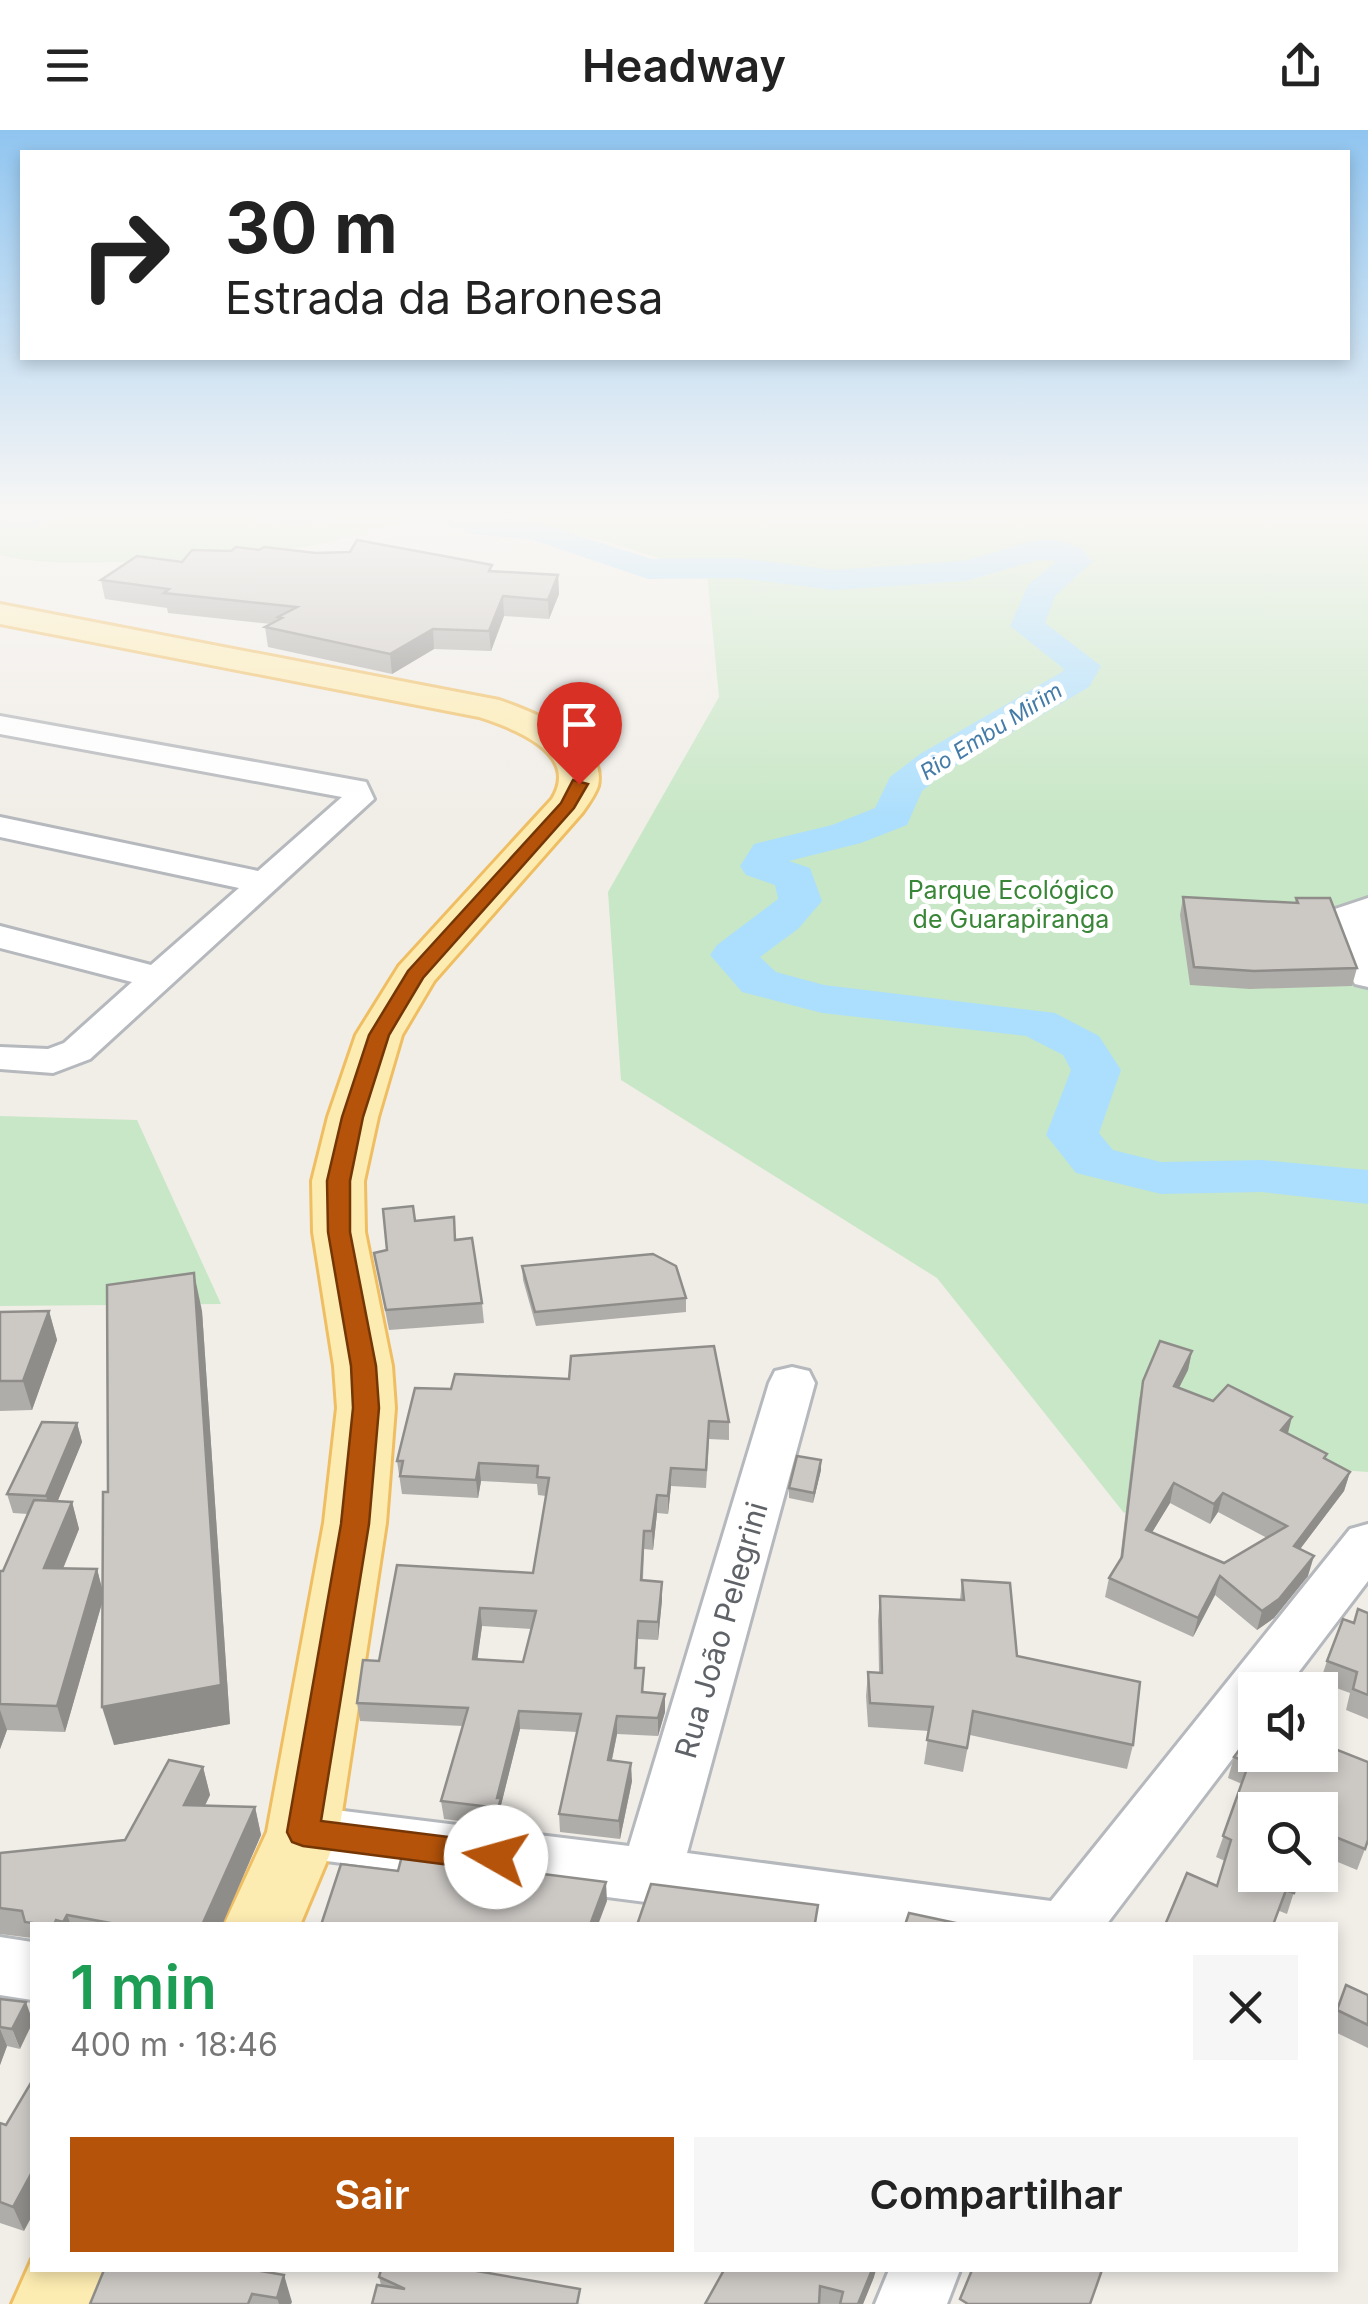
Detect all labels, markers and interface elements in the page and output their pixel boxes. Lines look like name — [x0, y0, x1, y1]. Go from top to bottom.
icon: menu — [40, 38, 95, 93]
text: Headway — [582, 38, 786, 93]
icon: share — [1273, 38, 1328, 93]
text: 30 m — [225, 185, 398, 270]
icon: right — [60, 190, 190, 320]
text: Estrada da Baronesa — [225, 270, 663, 325]
water label: Rio Embu Mirim — [915, 677, 1067, 785]
pin — [537, 682, 622, 785]
icon: arrive — [552, 697, 607, 752]
park label: Parque Ecológico de Guarapiranga — [908, 875, 1114, 934]
street label: Rua João Pelegrini — [667, 1498, 775, 1762]
map controls — [1238, 1672, 1338, 1892]
button: sound — [1238, 1672, 1338, 1772]
button: search — [1238, 1792, 1338, 1892]
position arrow — [444, 1805, 548, 1909]
text: 1 min — [70, 1951, 217, 2023]
button: close — [1193, 1955, 1298, 2060]
text: 400 m · 18:46 — [70, 2025, 278, 2064]
button: Sair — [70, 2137, 674, 2252]
button: Compartilhar — [694, 2137, 1298, 2252]

